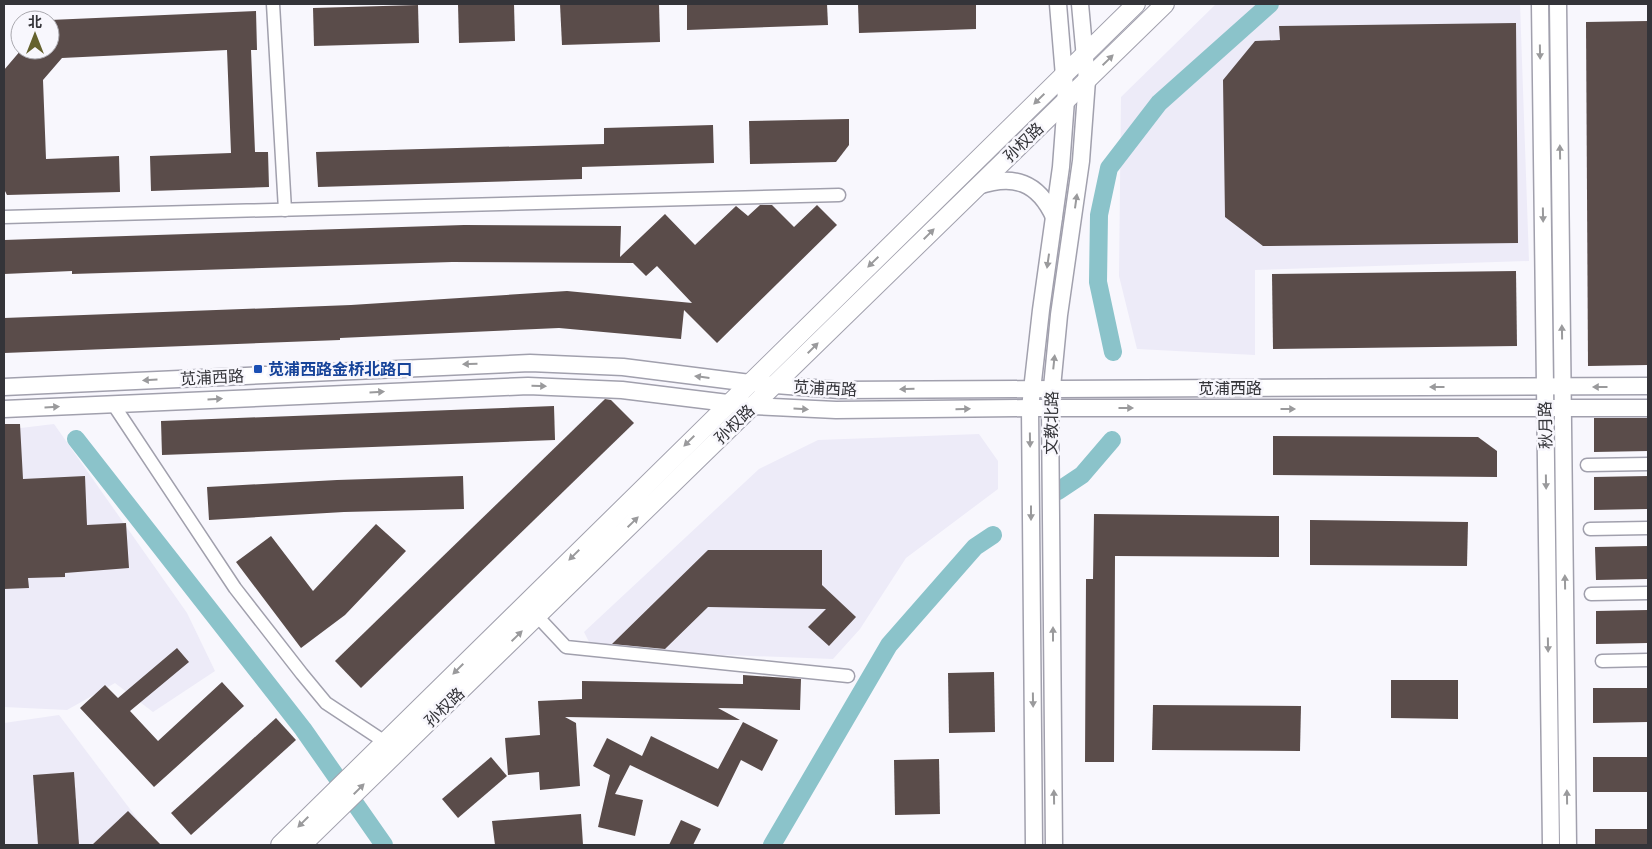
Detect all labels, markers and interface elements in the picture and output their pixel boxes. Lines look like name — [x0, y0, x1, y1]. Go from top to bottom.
north arrow — [10, 10, 60, 60]
text: 北 — [28, 14, 42, 31]
one-way arrow — [1536, 45, 1544, 61]
one-way arrow — [1101, 54, 1113, 66]
one-way arrow — [1033, 93, 1045, 105]
street label: 孙权路 — [999, 119, 1047, 166]
one-way arrow — [1556, 143, 1564, 159]
one-way arrow — [1072, 192, 1080, 208]
one-way arrow — [1539, 207, 1547, 223]
one-way arrow — [923, 229, 935, 241]
one-way arrow — [1044, 253, 1052, 269]
one-way arrow — [867, 256, 879, 268]
one-way arrow — [1558, 323, 1566, 339]
one-way arrow — [807, 343, 819, 355]
one-way arrow — [1050, 354, 1058, 370]
place label: 苋浦西路金桥北路口 — [268, 360, 412, 379]
one-way arrow — [462, 361, 478, 369]
marker: 苋浦西路金桥北路口 — [252, 363, 264, 375]
street label: 苋浦西路 — [180, 366, 244, 389]
one-way arrow — [693, 373, 709, 381]
one-way arrow — [142, 376, 158, 384]
street label: 苋浦西路 — [793, 377, 857, 400]
street label: 苋浦西路 — [1198, 379, 1262, 398]
one-way arrow — [532, 382, 548, 390]
one-way arrow — [1429, 383, 1445, 391]
one-way arrow — [1591, 383, 1607, 391]
one-way arrow — [899, 385, 915, 393]
one-way arrow — [369, 387, 385, 395]
street label: 文教北路 — [1041, 391, 1062, 455]
one-way arrow — [207, 395, 223, 403]
street label: 孙权路 — [710, 401, 758, 448]
street label: 秋月路 — [1536, 401, 1555, 449]
one-way arrow — [45, 403, 61, 411]
one-way arrow — [1118, 404, 1134, 412]
one-way arrow — [793, 405, 809, 413]
one-way arrow — [956, 405, 972, 413]
one-way arrow — [1281, 405, 1297, 413]
one-way arrow — [1026, 432, 1034, 448]
one-way arrow — [684, 435, 696, 447]
one-way arrow — [1542, 475, 1550, 491]
one-way arrow — [1027, 505, 1035, 521]
one-way arrow — [627, 516, 639, 528]
one-way arrow — [568, 549, 580, 561]
one-way arrow — [1561, 573, 1569, 589]
one-way arrow — [1049, 626, 1057, 642]
one-way arrow — [510, 630, 522, 642]
one-way arrow — [1544, 637, 1552, 653]
one-way arrow — [452, 663, 464, 675]
street label: 孙权路 — [420, 684, 468, 731]
one-way arrow — [1029, 692, 1037, 708]
one-way arrow — [353, 783, 365, 795]
one-way arrow — [1050, 788, 1058, 804]
one-way arrow — [1563, 788, 1571, 804]
one-way arrow — [297, 816, 309, 828]

